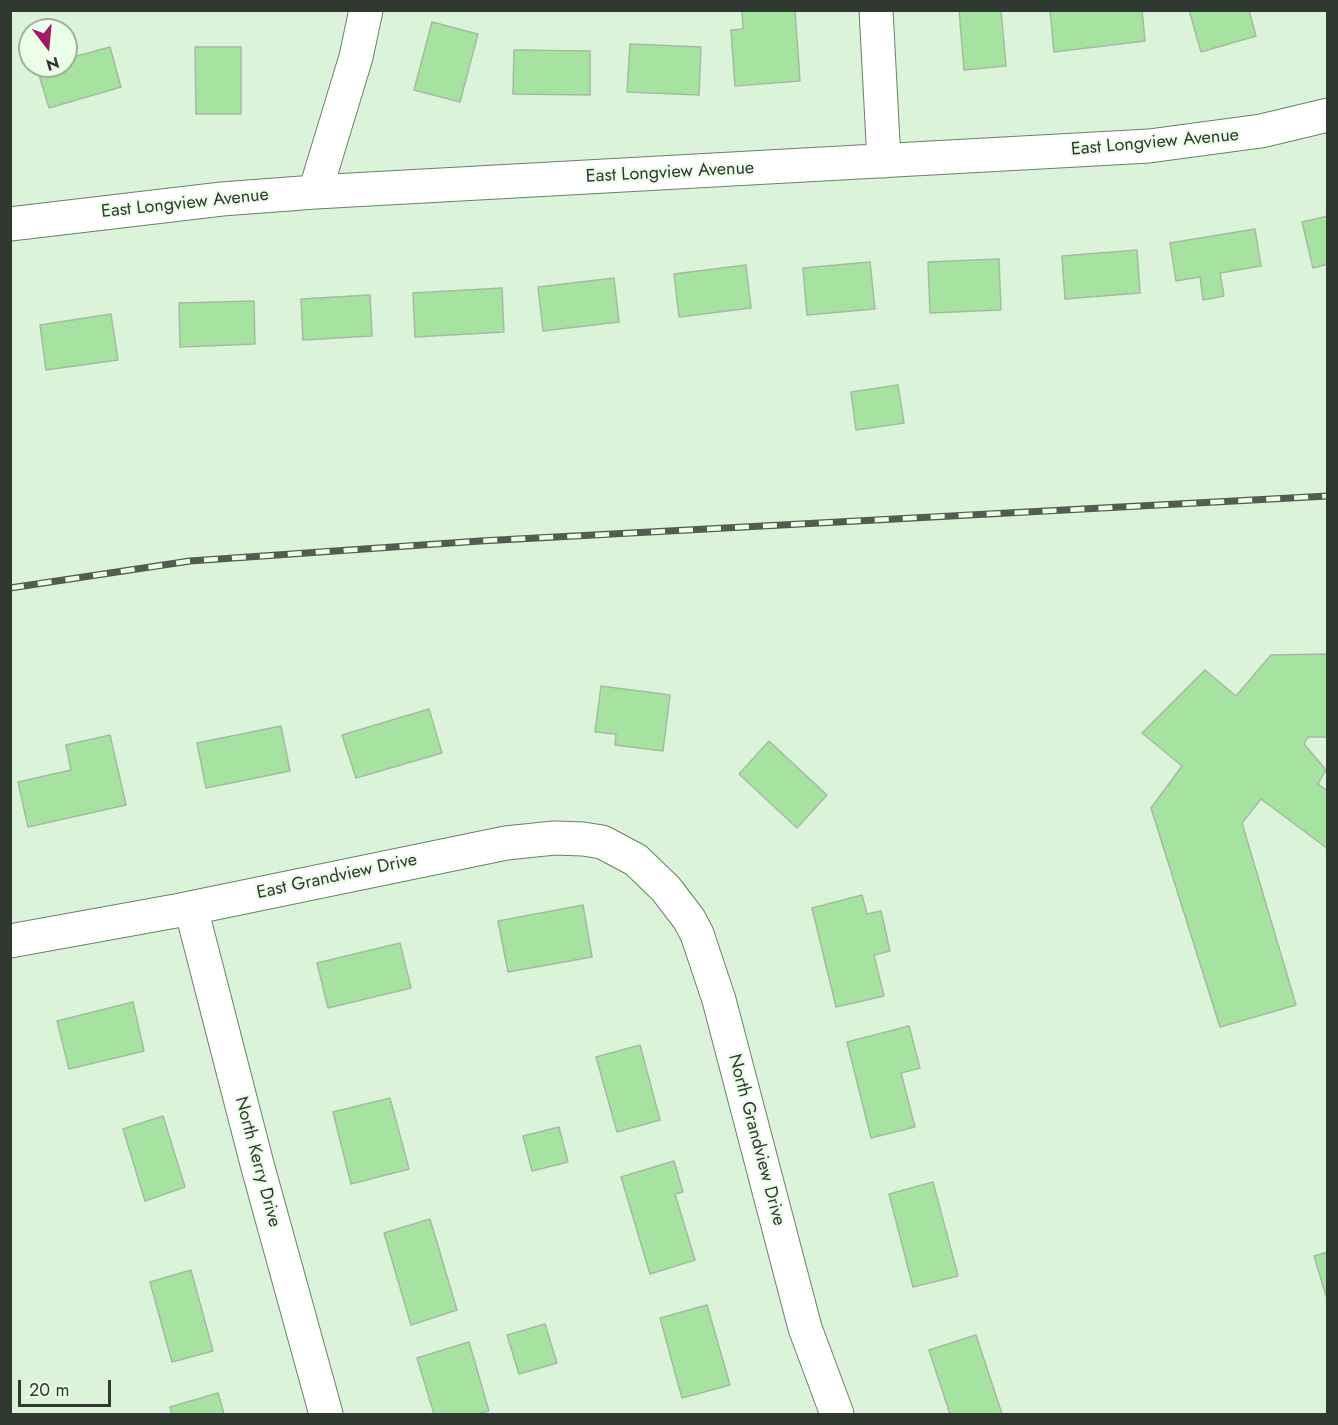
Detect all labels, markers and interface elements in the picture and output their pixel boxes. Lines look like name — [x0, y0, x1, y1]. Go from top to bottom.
north arrow — [18, 18, 78, 78]
text: N — [43, 51, 62, 77]
street label: East Longview Avenue — [1070, 125, 1240, 161]
street label: East Longview Avenue — [585, 158, 755, 188]
street label: East Longview Avenue — [100, 184, 270, 224]
street label: East Grandview Drive — [255, 849, 419, 905]
street label: North Grandview Drive — [723, 1052, 789, 1228]
street label: North Kerry Drive — [229, 1094, 285, 1230]
scale bar — [21, 1368, 114, 1406]
text: 20 m — [29, 1377, 69, 1403]

